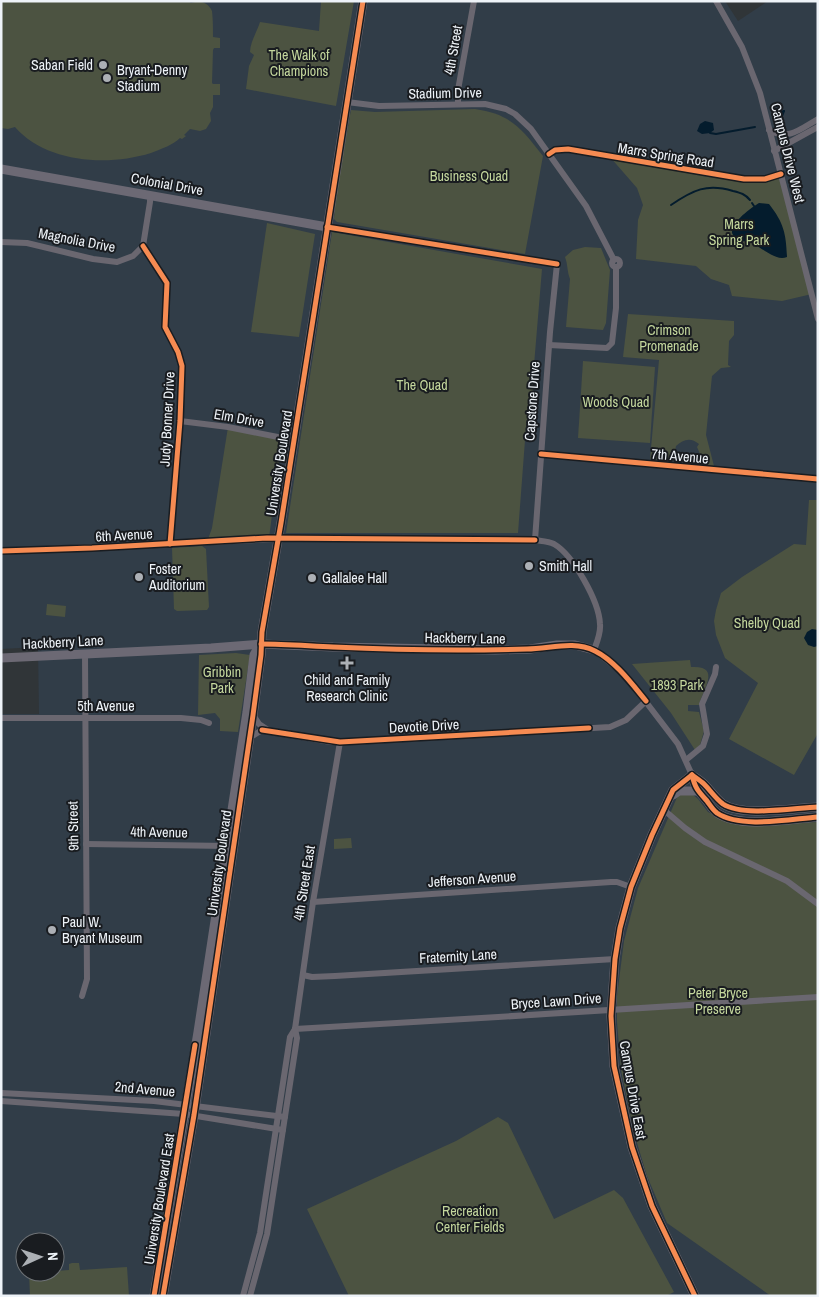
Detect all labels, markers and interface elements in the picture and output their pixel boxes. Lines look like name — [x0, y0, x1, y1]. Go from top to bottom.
street label: 4th Street — [440, 24, 466, 76]
park label: The Walk of Champions — [269, 46, 330, 80]
place label: Saban Field — [31, 56, 93, 74]
marker: Saban Field — [97, 59, 109, 71]
place label: Bryant-Denny Stadium — [117, 61, 187, 95]
marker: Bryant-Denny Stadium — [101, 72, 113, 84]
street label: Stadium Drive — [408, 83, 482, 103]
street label: Campus Drive West — [767, 101, 809, 205]
street label: Marrs Spring Road — [617, 139, 715, 171]
park label: Business Quad — [430, 167, 508, 185]
street label: Colonial Drive — [130, 169, 204, 199]
park label: Marrs Spring Park — [709, 215, 770, 249]
street label: Magnolia Drive — [37, 224, 117, 256]
park label: Crimson Promenade — [639, 321, 699, 355]
street label: Capstone Drive — [520, 361, 544, 441]
street label: Judy Bonner Drive — [156, 371, 178, 467]
park label: The Quad — [396, 376, 448, 394]
park label: Woods Quad — [583, 393, 649, 411]
street label: Elm Drive — [213, 405, 265, 431]
street label: University Boulevard — [262, 409, 296, 517]
street label: 7th Avenue — [651, 445, 709, 467]
street label: 6th Avenue — [95, 525, 153, 545]
place label: Smith Hall — [539, 557, 592, 575]
place label: Foster Auditorium — [148, 560, 205, 594]
marker: Smith Hall — [523, 560, 535, 572]
place label: Gallalee Hall — [322, 569, 387, 587]
marker: Foster Auditorium — [133, 571, 145, 583]
marker: Gallalee Hall — [306, 572, 318, 584]
park label: Shelby Quad — [734, 614, 800, 632]
street label: Hackberry Lane — [424, 628, 506, 648]
street label: Hackberry Lane — [22, 631, 104, 653]
marker: Child and Family Research Clinic — [340, 656, 354, 670]
park label: Gribbin Park — [203, 663, 241, 697]
place label: Child and Family Research Clinic — [304, 671, 390, 705]
park label: 1893 Park — [651, 676, 703, 694]
street label: 5th Avenue — [77, 697, 135, 715]
street label: Devotie Drive — [388, 715, 460, 737]
street label: 9th Street — [64, 801, 82, 851]
street label: University Boulevard — [203, 809, 235, 917]
street label: 4th Avenue — [130, 823, 188, 841]
street label: 4th Street East — [289, 844, 319, 922]
street label: Jefferson Avenue — [427, 867, 517, 891]
place label: Paul W. Bryant Museum — [62, 913, 142, 947]
marker: Paul W. Bryant Museum — [46, 924, 58, 936]
street label: Fraternity Lane — [419, 945, 497, 967]
park label: Peter Bryce Preserve — [688, 984, 748, 1018]
street label: Bryce Lawn Drive — [510, 989, 602, 1013]
street label: Campus Drive East — [615, 1039, 651, 1141]
street label: 2nd Avenue — [114, 1077, 176, 1101]
street label: University Boulevard East — [140, 1132, 178, 1266]
park label: Recreation Center Fields — [436, 1202, 505, 1236]
north arrow — [15, 1232, 65, 1282]
text: N — [44, 1252, 62, 1261]

